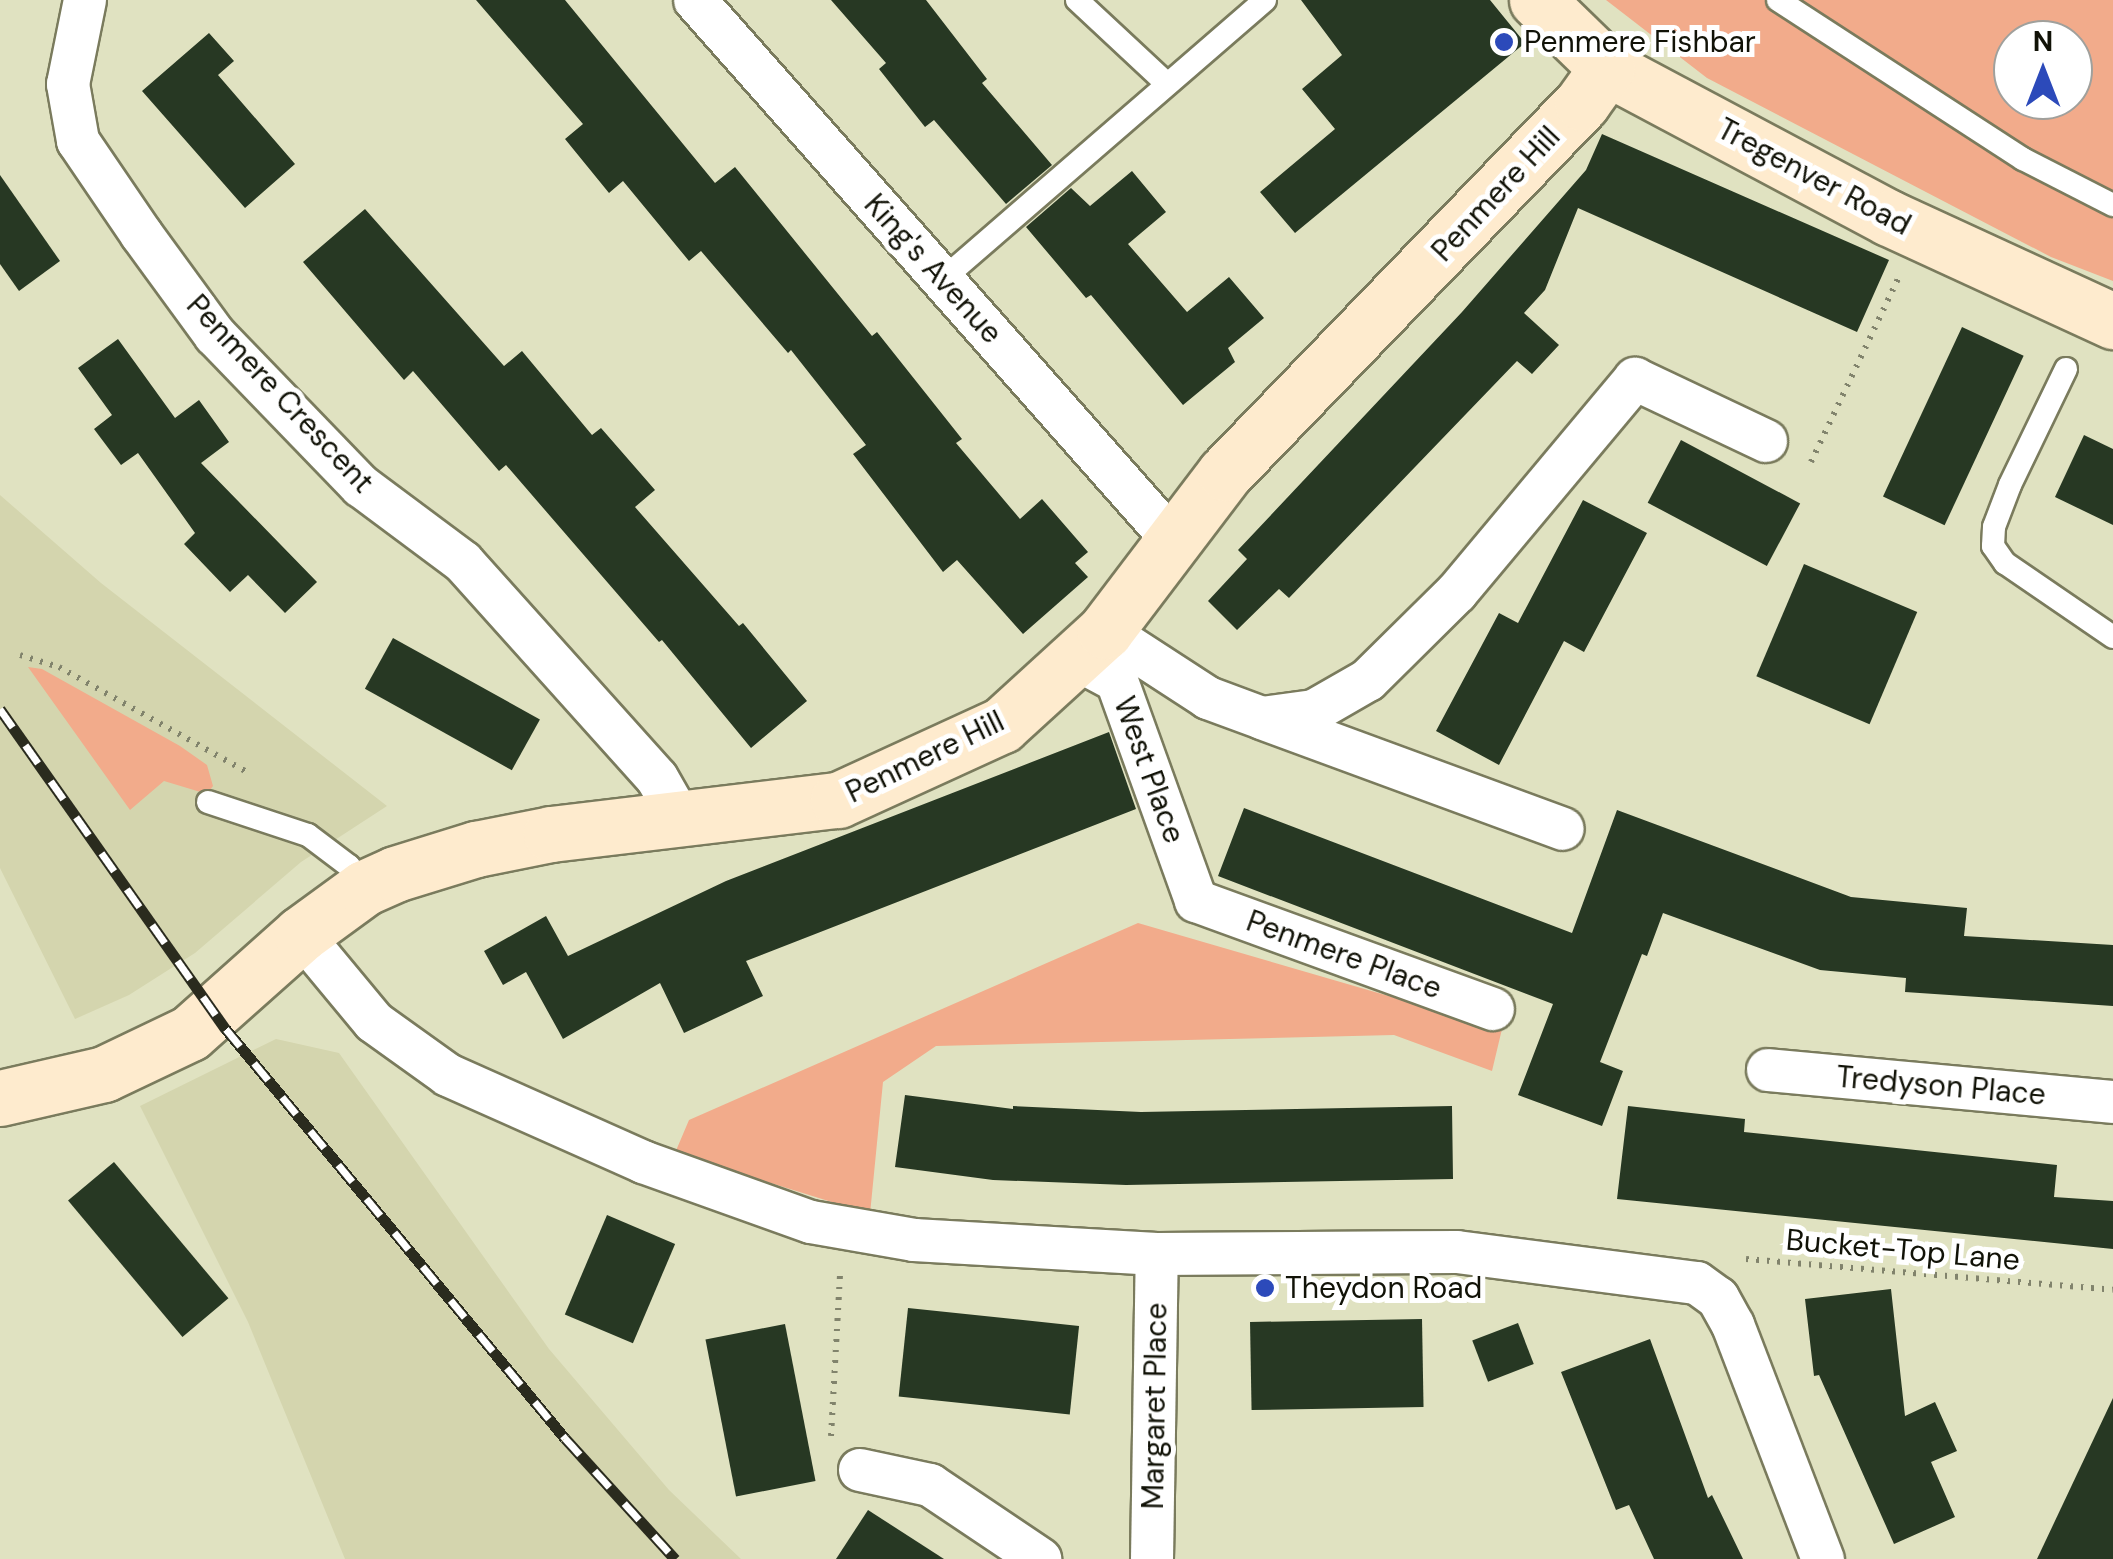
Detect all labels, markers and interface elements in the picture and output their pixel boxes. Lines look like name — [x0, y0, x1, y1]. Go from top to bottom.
north arrow — [1993, 20, 2093, 120]
text: N — [2033, 23, 2053, 60]
place label: Penmere Fishbar — [1524, 24, 1756, 60]
marker: Penmere Fishbar — [1493, 31, 1515, 53]
street label: Tregenver Road — [1711, 111, 1917, 243]
street label: Penmere Hill — [1424, 119, 1568, 269]
street label: King's Avenue — [857, 187, 1009, 351]
street label: Penmere Crescent — [179, 288, 381, 500]
street label: West Place — [1106, 692, 1192, 848]
street label: Penmere Hill — [840, 703, 1010, 811]
street label: Penmere Place — [1242, 903, 1446, 1007]
street label: Tredyson Place — [1835, 1059, 2047, 1113]
street label: Bucket-Top Lane — [1785, 1222, 2021, 1278]
place label: Theydon Road — [1285, 1270, 1482, 1306]
marker: Theydon Road — [1254, 1277, 1276, 1299]
street label: Margaret Place — [1135, 1302, 1175, 1510]

